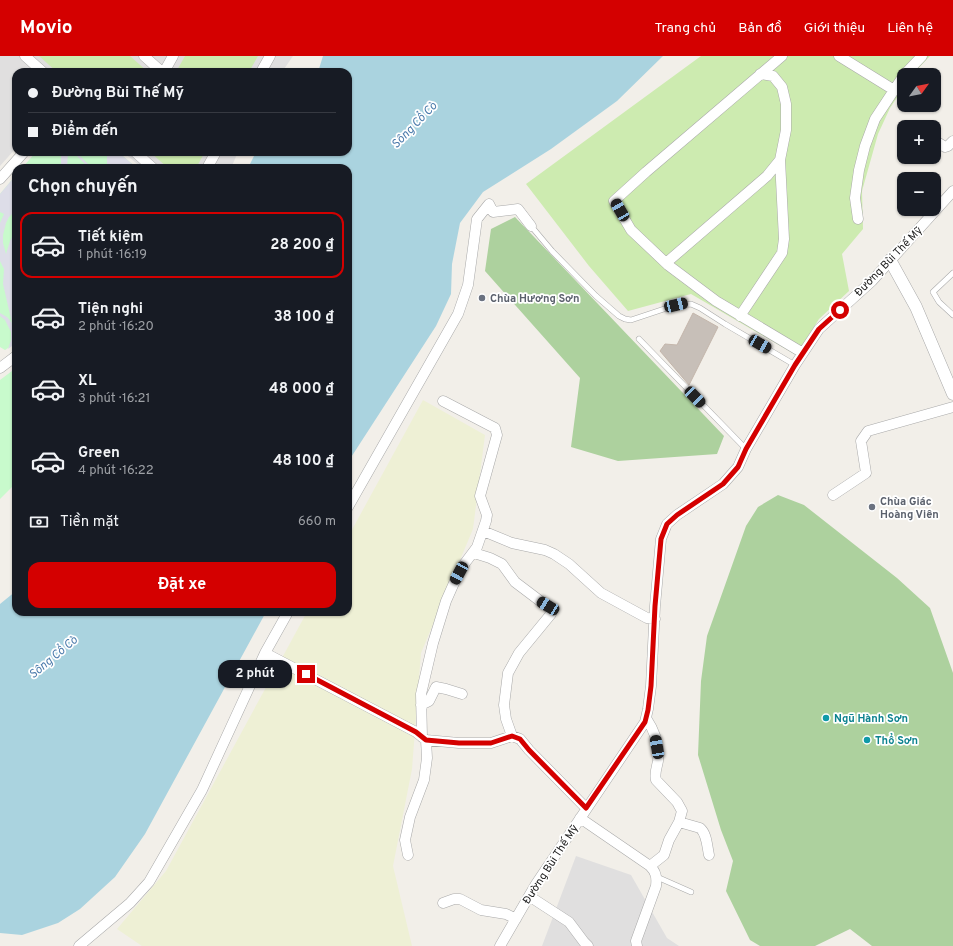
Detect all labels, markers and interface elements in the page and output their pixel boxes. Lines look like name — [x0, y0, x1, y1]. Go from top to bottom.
text: Movio — [20, 16, 73, 40]
text: Trang chủ — [654, 20, 716, 37]
text: Bản đồ — [738, 20, 782, 37]
text: Giới thiệu — [804, 20, 865, 37]
text: Liên hệ — [887, 20, 933, 37]
north arrow — [897, 68, 941, 112]
map controls — [897, 68, 941, 216]
text: Đường Bùi Thế Mỹ — [52, 84, 184, 103]
water label: Sông Cổ Cò — [388, 98, 441, 153]
button: + — [897, 120, 941, 164]
text: Điểm đến — [52, 122, 118, 141]
button: − — [897, 172, 941, 216]
text: Chọn chuyến — [28, 176, 138, 199]
car — [609, 197, 631, 223]
street label: Đường Bùi Thế Mỹ — [852, 224, 926, 300]
icon: car — [30, 227, 66, 263]
text: Tiết kiệm — [78, 228, 143, 247]
text: 28 200 ₫ — [270, 236, 334, 255]
text: 1 phút · 16:19 — [78, 247, 147, 263]
place label: Chùa Hương Sơn — [490, 292, 579, 306]
marker: Chùa Hương Sơn — [477, 293, 487, 303]
car — [663, 296, 689, 314]
icon: car — [30, 299, 66, 335]
text: Tiện nghi — [78, 300, 143, 319]
route start — [831, 301, 849, 319]
text: 38 100 ₫ — [274, 308, 334, 327]
text: 2 phút · 16:20 — [78, 319, 154, 335]
car — [747, 333, 773, 355]
icon: car — [30, 371, 66, 407]
text: XL — [78, 372, 96, 391]
text: 48 000 ₫ — [269, 380, 334, 399]
car — [682, 384, 708, 410]
text: 3 phút · 16:21 — [78, 391, 150, 407]
icon: car — [30, 443, 66, 479]
text: Green — [78, 444, 120, 463]
text: 48 100 ₫ — [273, 452, 334, 471]
text: 4 phút · 16:22 — [78, 463, 154, 479]
place label: Chùa Giác Hoàng Viên — [880, 495, 939, 522]
marker: Chùa Giác Hoàng Viên — [867, 502, 877, 512]
icon: cash — [28, 511, 50, 533]
text: Tiền mặt — [60, 513, 119, 532]
text: 660 m — [298, 514, 336, 530]
car — [448, 560, 470, 586]
button: Đặt xe — [28, 562, 336, 608]
car — [535, 595, 561, 617]
water label: Sông Cổ Cò — [26, 632, 82, 683]
callout: 2 phút — [218, 660, 292, 688]
route end — [297, 665, 315, 683]
text: 2 phút — [235, 666, 275, 682]
place label: Ngũ Hành Sơn — [834, 712, 908, 726]
marker: Ngũ Hành Sơn — [821, 713, 831, 723]
place label: Thổ Sơn — [875, 733, 918, 748]
car — [649, 734, 665, 760]
marker: Thổ Sơn — [862, 735, 872, 745]
street label: Đường Bùi Thế Mỹ — [520, 822, 582, 907]

